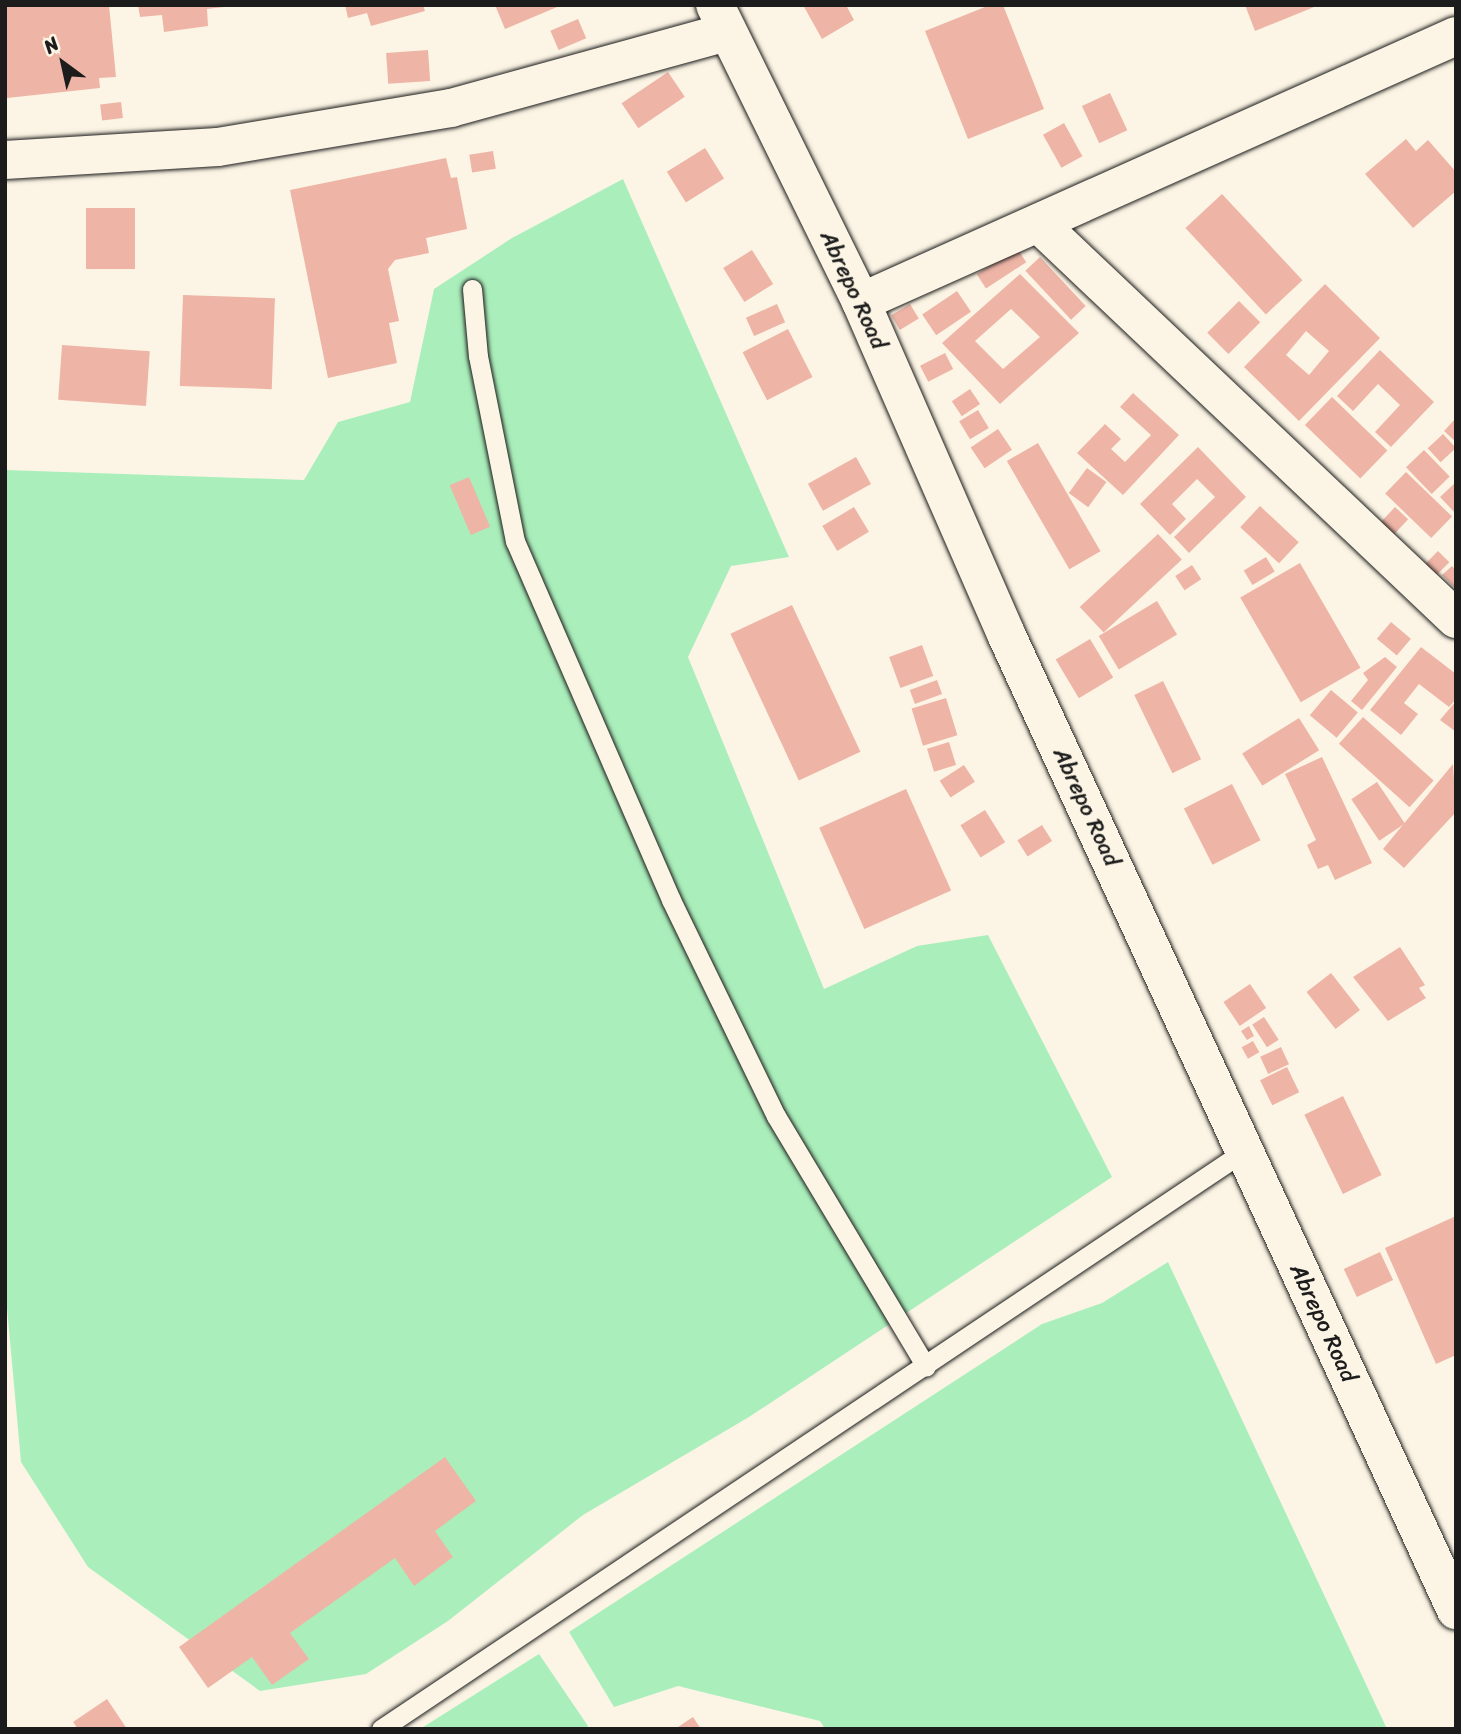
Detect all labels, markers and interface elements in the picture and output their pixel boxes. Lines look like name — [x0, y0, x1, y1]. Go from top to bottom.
north arrow — [28, 28, 98, 98]
text: N — [37, 28, 66, 62]
street label: Abrepo Road — [813, 226, 893, 354]
street label: Abrepo Road — [1046, 743, 1126, 871]
street label: Abrepo Road — [1283, 1259, 1363, 1387]

